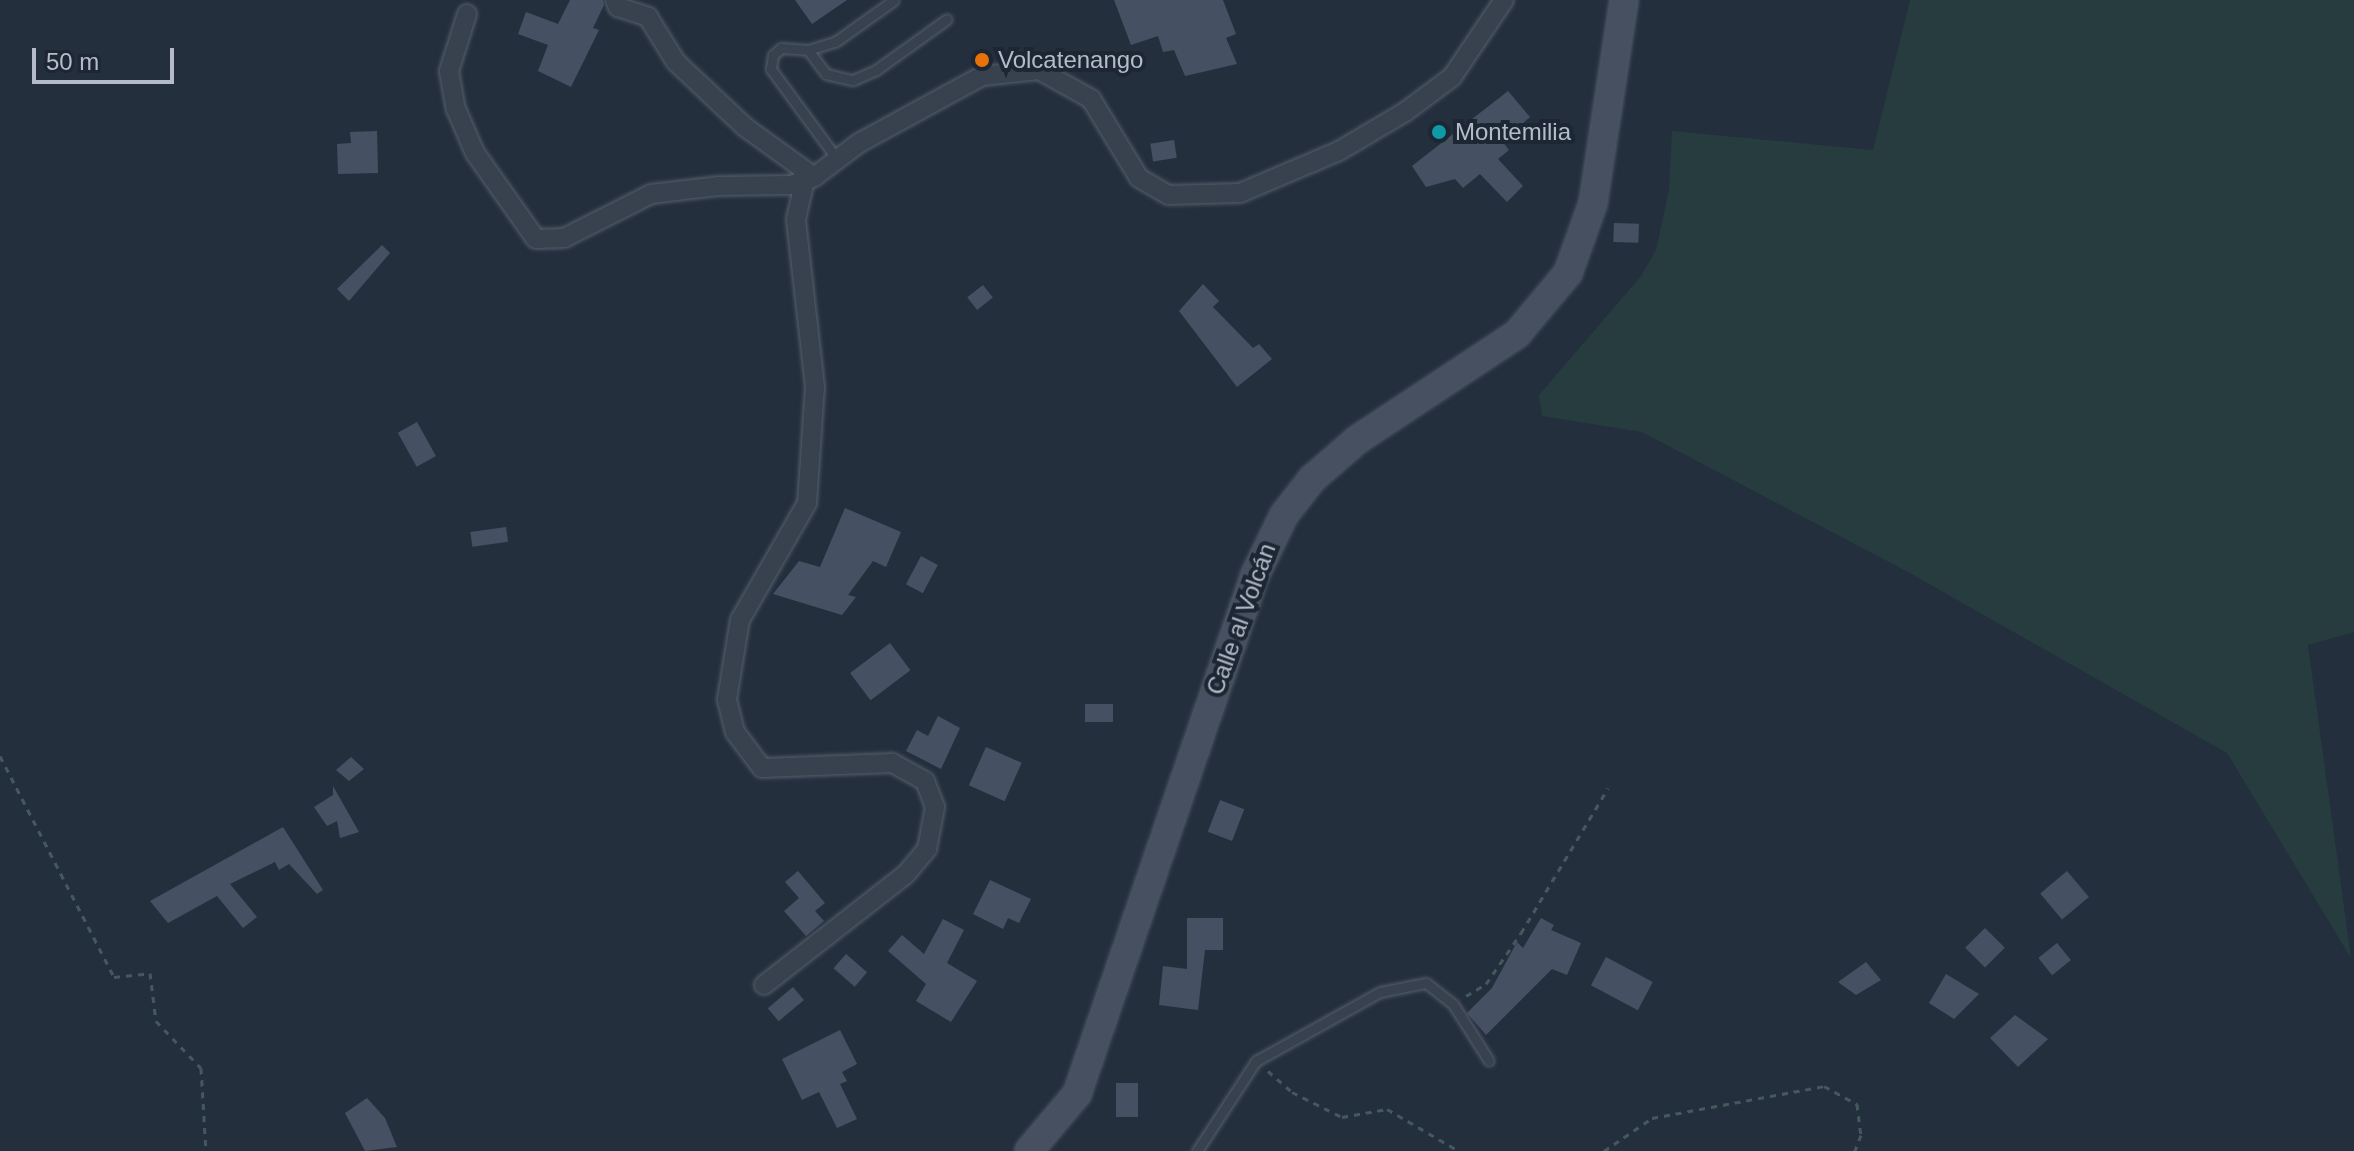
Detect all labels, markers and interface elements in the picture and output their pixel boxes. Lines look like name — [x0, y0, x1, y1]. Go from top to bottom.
scale bar — [36, 32, 178, 82]
place label: Volcatenango — [998, 46, 1143, 74]
text: 50 m — [46, 48, 99, 75]
marker: Volcatenango — [973, 51, 991, 69]
place label: Montemilia — [1455, 118, 1571, 146]
marker: Montemilia — [1430, 123, 1448, 141]
street label: Calle al Volcán — [1200, 539, 1282, 699]

